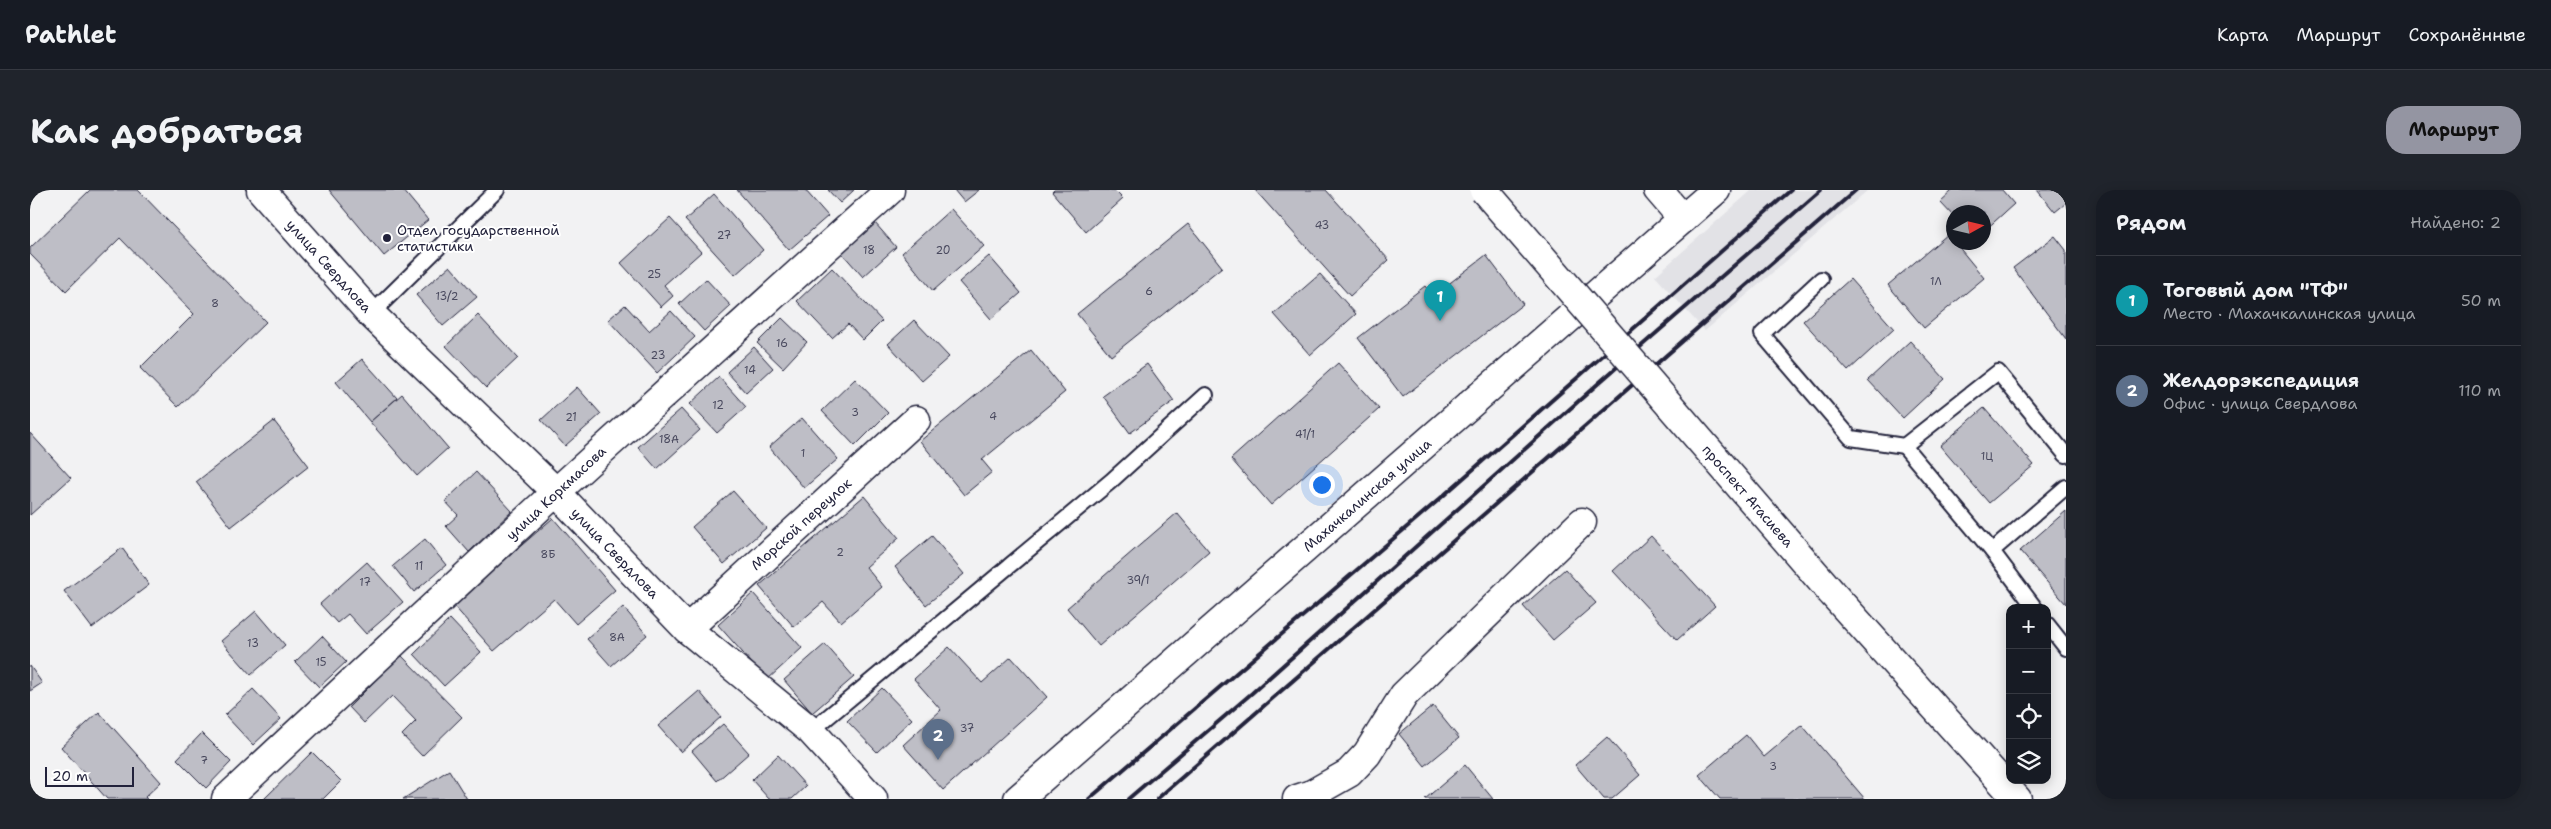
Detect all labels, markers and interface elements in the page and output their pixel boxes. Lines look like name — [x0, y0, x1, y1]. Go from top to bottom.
text: Pathlet — [25, 19, 116, 51]
text: Карта — [2217, 23, 2268, 47]
text: Маршрут — [2296, 23, 2380, 47]
text: Сохранённые — [2408, 23, 2526, 47]
button: Маршрут — [2386, 106, 2521, 154]
text: Как добраться — [30, 107, 303, 154]
north arrow — [1946, 205, 1991, 250]
text: Рядом — [2116, 209, 2186, 237]
text: Найдено: 2 — [2410, 212, 2501, 233]
street label: улица Свердлова — [282, 216, 376, 317]
house number: 43 — [1315, 218, 1329, 233]
place label: Отдел государственной статистики — [397, 221, 559, 255]
house number: 27 — [717, 228, 732, 243]
marker: Отдел государственной статистики — [381, 232, 393, 244]
house number: 18 — [863, 243, 875, 258]
house number: 20 — [935, 243, 951, 258]
house number: 25 — [647, 267, 661, 282]
house number: 1Л — [1930, 274, 1942, 289]
text: Тоговый дом "ТФ" — [2163, 278, 2348, 303]
pin: 1 — [1424, 280, 1456, 321]
house number: 6 — [1145, 284, 1153, 299]
house number: 13/2 — [436, 289, 458, 304]
text: 1 — [2128, 290, 2136, 311]
text: 50 m — [2461, 290, 2501, 311]
house number: 8 — [211, 296, 219, 311]
text: Место · Махачкалинская улица — [2163, 303, 2416, 324]
house number: 16 — [776, 336, 788, 351]
house number: 23 — [651, 348, 665, 363]
house number: 14 — [744, 363, 756, 378]
text: Желдорэкспедиция — [2163, 368, 2359, 393]
text: 2 — [2126, 380, 2138, 401]
text: 110 m — [2458, 380, 2501, 401]
text: Офис · улица Свердлова — [2163, 393, 2357, 414]
house number: 12 — [712, 398, 724, 413]
house number: 3 — [851, 405, 859, 420]
house number: 4 — [989, 409, 997, 424]
house number: 21 — [565, 410, 577, 425]
house number: 41/1 — [1295, 427, 1315, 442]
house number: 18А — [659, 432, 679, 447]
street label: Махачкалинская улица — [1299, 434, 1435, 556]
street label: проспект Агасиева — [1698, 441, 1798, 551]
street label: улица Коркмасова — [502, 442, 610, 544]
house number: 1 — [801, 446, 805, 461]
house number: 1Ц — [1981, 449, 1993, 464]
your location — [1309, 472, 1335, 498]
street label: Морской переулок — [747, 474, 855, 574]
street label: улица Свердлова — [567, 504, 663, 602]
house number: 2 — [836, 545, 844, 560]
house number: 8Б — [541, 547, 555, 562]
house number: 11 — [415, 559, 423, 574]
house number: 39/1 — [1126, 573, 1150, 588]
house number: 17 — [359, 575, 371, 590]
map controls — [2006, 604, 2051, 784]
button: + — [2006, 604, 2051, 649]
house number: 8А — [609, 630, 625, 645]
house number: 13 — [247, 636, 259, 651]
button: − — [2006, 649, 2051, 694]
house number: 15 — [315, 655, 327, 670]
button: locate — [2006, 694, 2051, 739]
pin: 2 — [922, 719, 954, 760]
house number: 37 — [960, 721, 975, 736]
button: layers — [2006, 739, 2051, 784]
house number: 7 — [200, 753, 208, 768]
house number: 3 — [1769, 759, 1777, 774]
scale bar — [45, 764, 134, 787]
text: 20 m — [52, 767, 88, 785]

